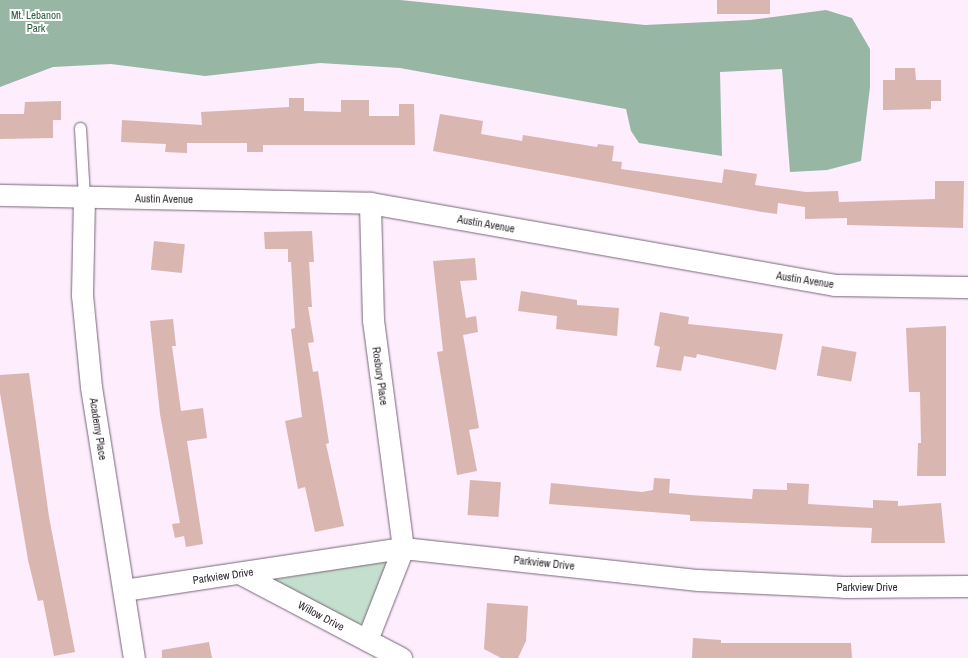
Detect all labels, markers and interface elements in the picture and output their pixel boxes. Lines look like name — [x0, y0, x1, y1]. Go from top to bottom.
park label: Mt. Lebanon Park — [11, 9, 61, 35]
street label: Austin Avenue — [135, 192, 193, 206]
street label: Austin Avenue — [456, 212, 516, 236]
street label: Austin Avenue — [775, 269, 835, 291]
street label: Rosbury Place — [369, 346, 391, 406]
street label: Academy Place — [87, 397, 109, 461]
street label: Parkview Drive — [513, 553, 575, 573]
street label: Parkview Drive — [192, 565, 254, 587]
street label: Parkview Drive — [836, 580, 898, 594]
street label: Willow Drive — [296, 598, 346, 634]

